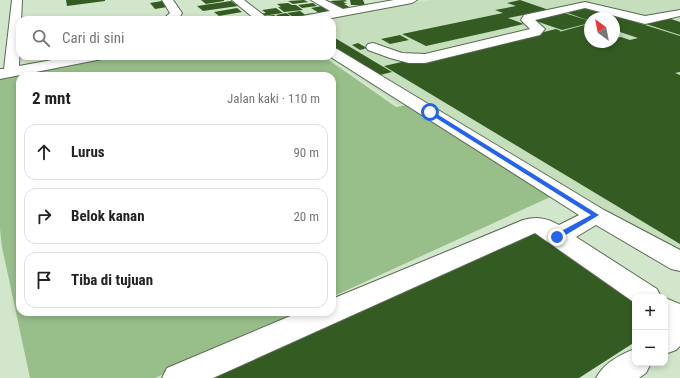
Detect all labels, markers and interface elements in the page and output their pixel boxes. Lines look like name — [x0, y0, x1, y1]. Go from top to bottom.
north arrow — [584, 12, 620, 48]
search box — [16, 16, 336, 60]
icon: search — [30, 27, 52, 49]
text: Cari di sini — [62, 29, 124, 47]
text: 2 mnt — [32, 88, 71, 108]
text: Jalan kaki · 110 m — [227, 91, 320, 106]
route start — [421, 103, 439, 121]
icon: ahead — [33, 141, 55, 163]
text: Lurus — [71, 143, 105, 161]
text: 90 m — [293, 145, 319, 160]
icon: right — [33, 205, 55, 227]
text: Belok kanan — [71, 207, 145, 225]
text: 20 m — [293, 209, 319, 224]
route end — [548, 228, 566, 246]
icon: arrive — [33, 269, 55, 291]
text: Tiba di tujuan — [71, 271, 153, 289]
map controls — [632, 294, 668, 366]
button: + — [632, 294, 668, 330]
button: − — [632, 330, 668, 366]

